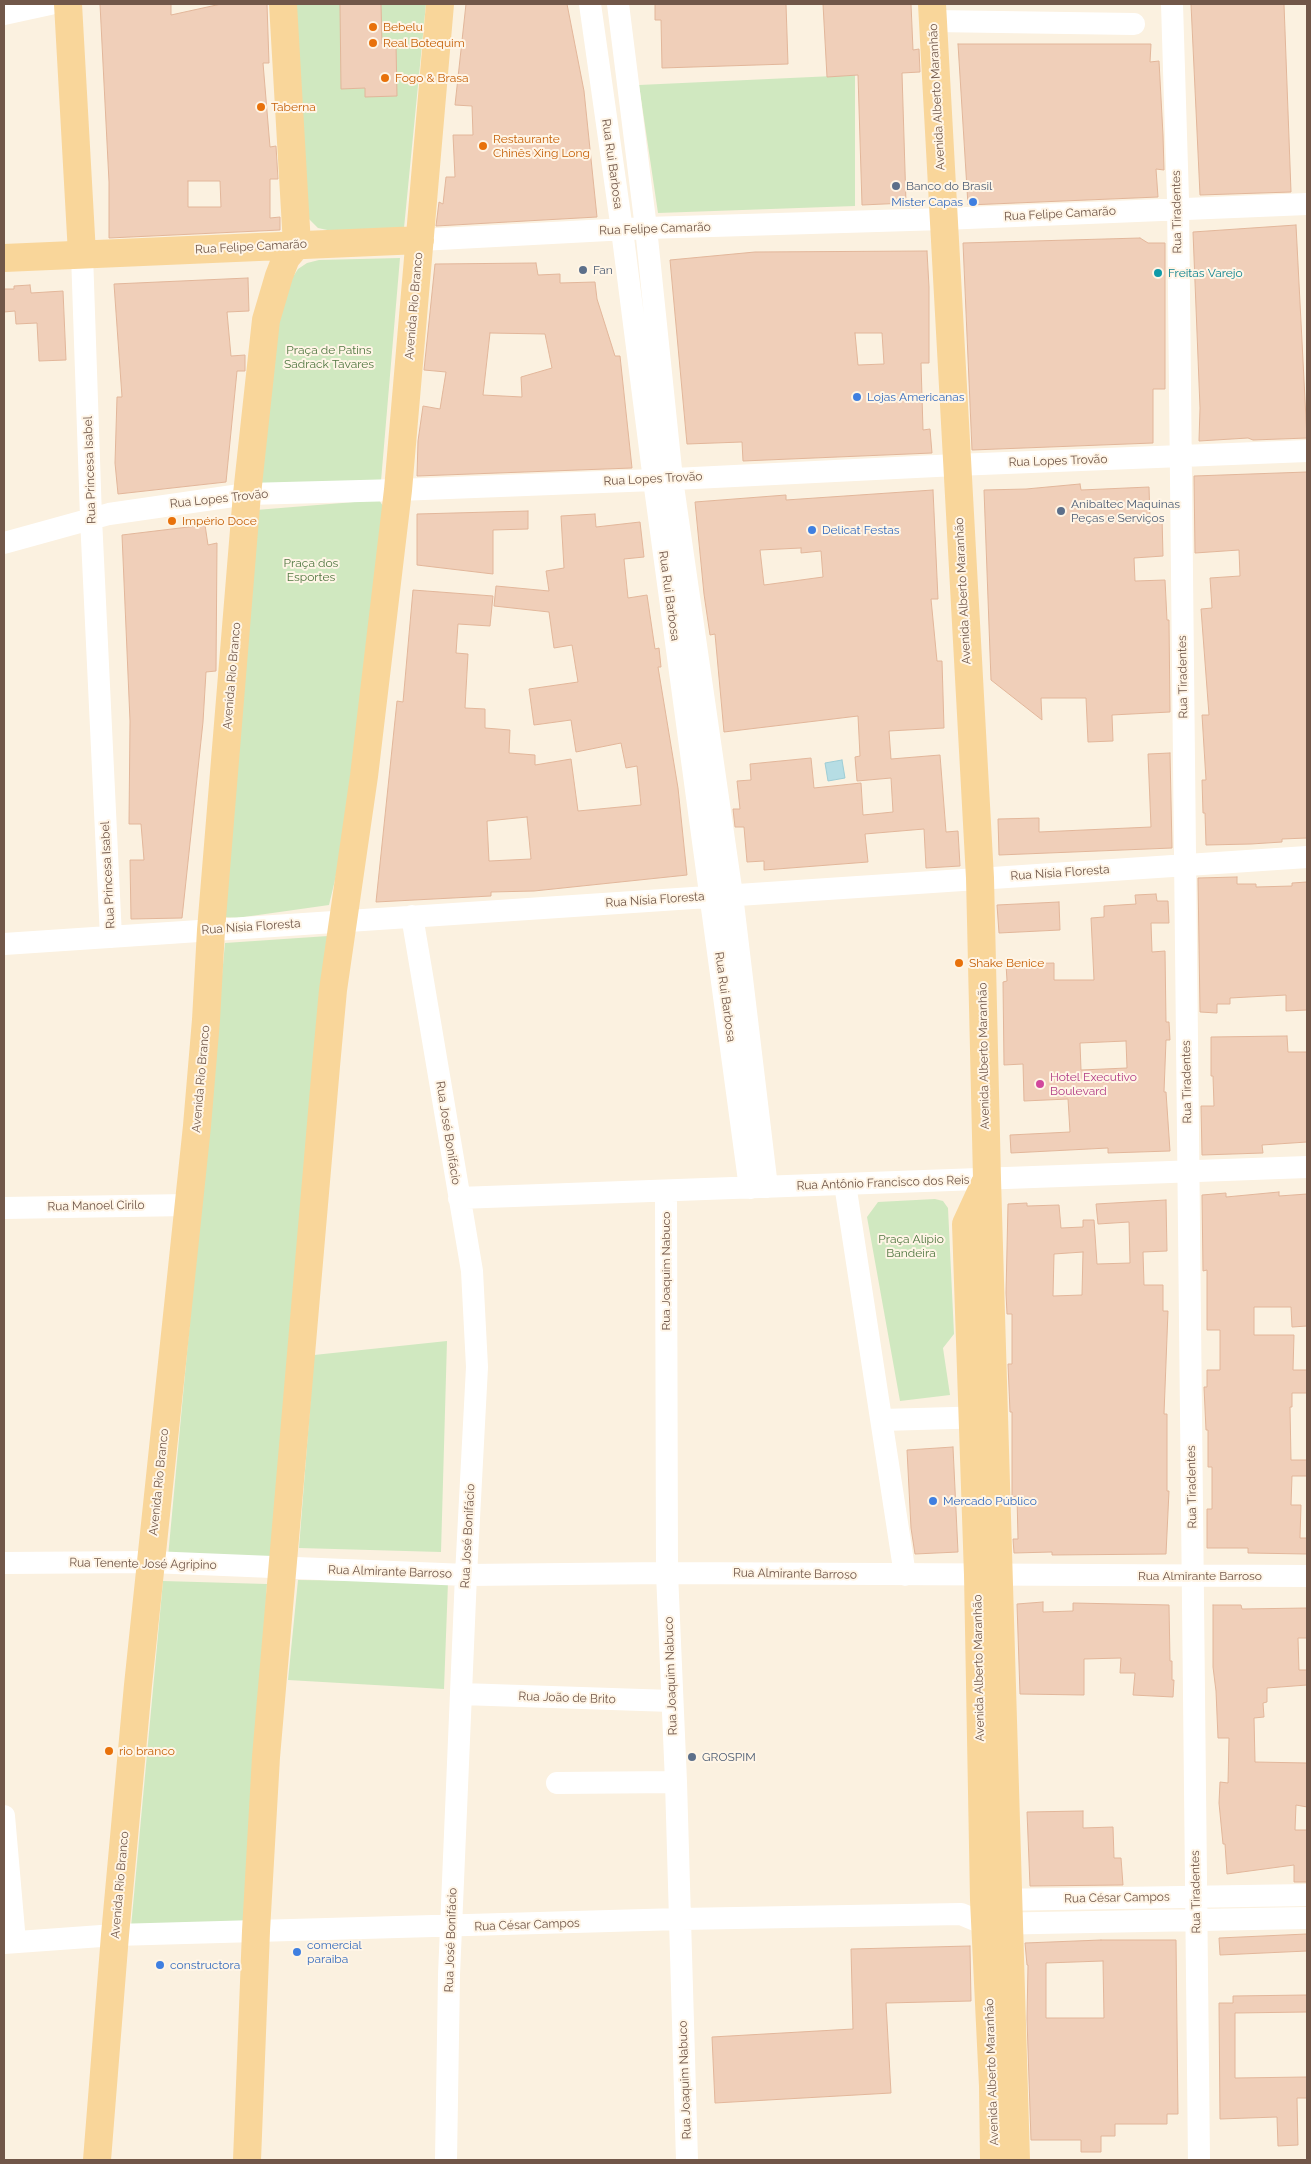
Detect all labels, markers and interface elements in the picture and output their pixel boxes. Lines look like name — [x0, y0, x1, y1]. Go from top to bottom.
place label: Bebelu — [383, 20, 423, 34]
marker: Bebelu — [367, 21, 379, 33]
street label: Avenida Alberto Maranhão — [926, 23, 948, 171]
place label: Real Botequim — [383, 36, 465, 50]
marker: Real Botequim — [367, 37, 379, 49]
place label: Fogo & Brasa — [395, 71, 469, 85]
marker: Fogo & Brasa — [379, 72, 391, 84]
place label: Taberna — [271, 100, 316, 114]
marker: Taberna — [255, 101, 267, 113]
street label: Rua Rui Barbosa — [599, 118, 625, 210]
place label: Restaurante Chinês Xing Long — [493, 132, 590, 160]
marker: Restaurante Chinês Xing Long — [477, 140, 489, 152]
street label: Rua Tiradentes — [1169, 170, 1185, 254]
place label: Banco do Brasil — [906, 179, 992, 193]
marker: Banco do Brasil — [890, 180, 902, 192]
place label: Mister Capas — [891, 195, 963, 209]
marker: Mister Capas — [967, 196, 979, 208]
street label: Rua Felipe Camarão — [1004, 204, 1116, 224]
street label: Rua Felipe Camarão — [599, 220, 711, 238]
street label: Rua Felipe Camarão — [195, 237, 307, 257]
street label: Avenida Rio Branco — [402, 252, 426, 360]
place label: Fan — [593, 263, 613, 277]
marker: Fan — [577, 264, 589, 276]
place label: Freitas Varejo — [1168, 266, 1243, 280]
marker: Freitas Varejo — [1152, 267, 1164, 279]
park label: Praça de Patins Sadrack Tavares — [284, 343, 374, 371]
place label: Lojas Americanas — [867, 390, 965, 404]
marker: Lojas Americanas — [851, 391, 863, 403]
street label: Rua Princesa Isabel — [81, 416, 99, 524]
street label: Rua Lopes Trovão — [1008, 452, 1108, 470]
street label: Rua Lopes Trovão — [603, 469, 703, 489]
street label: Rua Lopes Trovão — [169, 487, 269, 511]
place label: Anibaltec Maquinas Peças e Serviços — [1071, 497, 1180, 525]
marker: Anibaltec Maquinas Peças e Serviços — [1055, 505, 1067, 517]
place label: Império Doce — [182, 514, 257, 528]
marker: Império Doce — [166, 515, 178, 527]
street label: Avenida Alberto Maranhão — [952, 517, 974, 665]
place label: Delicat Festas — [822, 523, 900, 537]
marker: Delicat Festas — [806, 524, 818, 536]
street label: Rua Rui Barbosa — [656, 550, 682, 642]
park label: Praça dos Esportes — [284, 556, 338, 584]
street label: Avenida Rio Branco — [220, 622, 244, 730]
street label: Rua Tiradentes — [1175, 635, 1191, 719]
street label: Rua Princesa Isabel — [98, 821, 118, 929]
street label: Rua Nísia Floresta — [1010, 862, 1110, 884]
street label: Rua Nísia Floresta — [605, 889, 705, 911]
street label: Rua Nísia Floresta — [201, 916, 301, 938]
street label: Rua Rui Barbosa — [712, 951, 738, 1043]
place label: Shake Benice — [969, 956, 1044, 970]
marker: Shake Benice — [953, 957, 965, 969]
street label: Avenida Alberto Maranhão — [976, 982, 992, 1130]
street label: Avenida Rio Branco — [189, 1025, 213, 1133]
street label: Rua Tiradentes — [1179, 1040, 1195, 1124]
place label: Hotel Executivo Boulevard — [1050, 1070, 1137, 1098]
marker: Hotel Executivo Boulevard — [1034, 1078, 1046, 1090]
street label: Rua José Bonifácio — [433, 1080, 463, 1186]
street label: Rua Antônio Francisco dos Reis — [796, 1173, 970, 1193]
street label: Rua Manoel Cirilo — [47, 1198, 145, 1214]
street label: Rua Joaquim Nabuco — [659, 1212, 673, 1330]
park label: Praça Alípio Bandeira — [878, 1232, 944, 1260]
street label: Avenida Rio Branco — [146, 1428, 172, 1536]
street label: Rua Tiradentes — [1184, 1445, 1200, 1529]
street label: Rua José Bonifácio — [458, 1483, 478, 1589]
place label: Mercado Público — [943, 1494, 1037, 1508]
marker: Mercado Público — [927, 1495, 939, 1507]
street label: Rua Tenente José Agripino — [69, 1556, 217, 1572]
street label: Rua Almirante Barroso — [328, 1563, 452, 1581]
street label: Rua Almirante Barroso — [733, 1566, 857, 1582]
street label: Rua Almirante Barroso — [1138, 1569, 1262, 1583]
street label: Avenida Alberto Maranhão — [971, 1594, 987, 1742]
street label: Rua Joaquim Nabuco — [662, 1616, 680, 1736]
street label: Rua João de Brito — [518, 1689, 616, 1707]
place label: rio branco — [119, 1744, 175, 1758]
marker: rio branco — [103, 1745, 115, 1757]
place label: GROSPIM — [702, 1750, 756, 1764]
marker: GROSPIM — [686, 1751, 698, 1763]
street label: Avenida Rio Branco — [108, 1831, 132, 1939]
street label: Rua Tiradentes — [1188, 1850, 1204, 1934]
street label: Rua José Bonifácio — [442, 1887, 460, 1993]
street label: Rua César Campos — [1064, 1890, 1170, 1906]
street label: Rua César Campos — [474, 1916, 580, 1934]
place label: comercial paraiba — [307, 1938, 362, 1966]
marker: comercial paraiba — [291, 1946, 303, 1958]
place label: constructora — [170, 1958, 240, 1972]
marker: constructora — [154, 1959, 166, 1971]
street label: Avenida Alberto Maranhão — [982, 1998, 1002, 2146]
street label: Rua Joaquim Nabuco — [676, 2020, 694, 2140]

